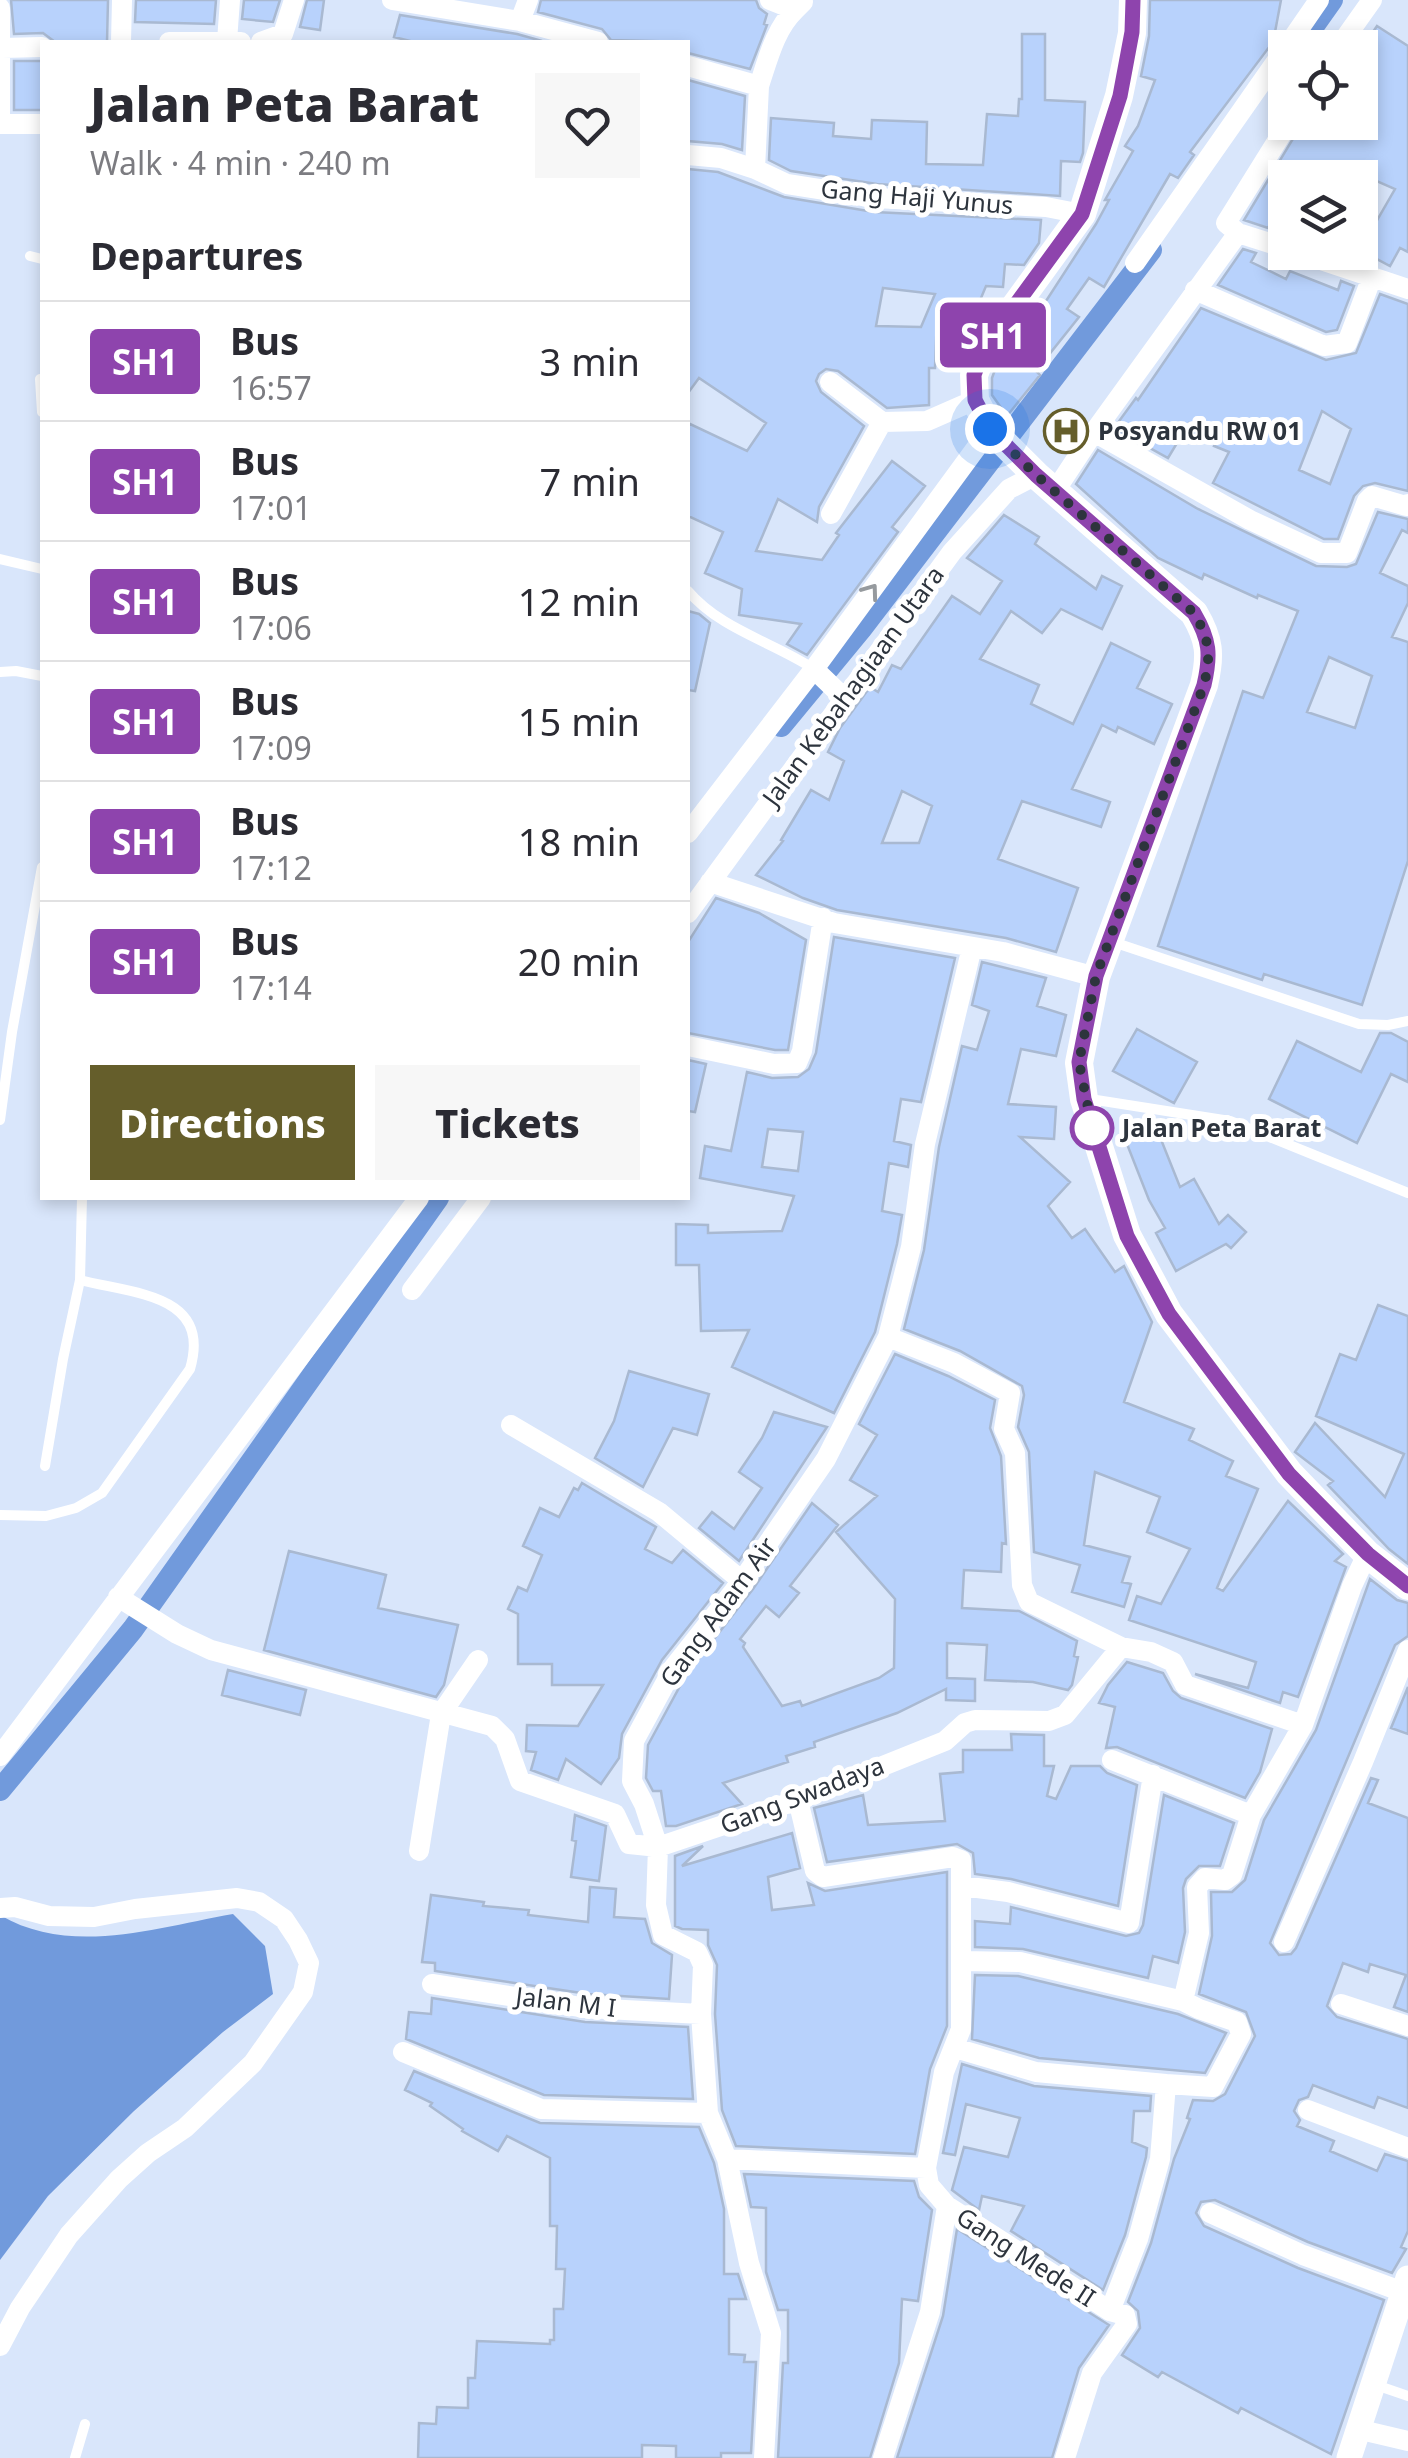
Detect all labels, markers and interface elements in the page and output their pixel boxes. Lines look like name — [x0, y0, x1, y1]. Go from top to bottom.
map controls — [1268, 30, 1378, 270]
button: locate — [1268, 30, 1378, 140]
text: Jalan Peta Barat — [90, 71, 479, 136]
button: heart — [535, 73, 640, 178]
text: Walk · 4 min · 240 m — [90, 141, 391, 184]
button: layers — [1268, 160, 1378, 270]
street label: Gang Haji Yunus — [819, 171, 1015, 221]
text: Departures — [90, 229, 303, 281]
line badge: SH1 — [936, 302, 1050, 368]
text: SH1 — [960, 312, 1026, 359]
text: Bus — [230, 314, 299, 366]
text: 3 min — [540, 335, 640, 387]
text: SH1 — [112, 338, 178, 385]
text: 16:57 — [230, 366, 312, 409]
your location — [965, 404, 1015, 454]
hospital icon: Posyandu RW 01 — [1043, 408, 1089, 454]
place label: Posyandu RW 01 — [1098, 413, 1301, 447]
text: Bus — [230, 434, 299, 486]
text: 7 min — [540, 455, 640, 507]
text: SH1 — [112, 458, 178, 505]
text: 17:01 — [230, 486, 312, 529]
text: Bus — [230, 554, 299, 606]
street label: Jalan Kebahagiaan Utara — [752, 559, 951, 814]
text: 12 min — [518, 575, 640, 627]
text: SH1 — [112, 578, 178, 625]
one-way arrow — [859, 584, 877, 602]
text: 17:06 — [230, 606, 312, 649]
text: Bus — [230, 674, 299, 726]
text: 15 min — [518, 695, 640, 747]
text: SH1 — [112, 698, 178, 745]
text: 17:09 — [230, 726, 312, 769]
text: Bus — [230, 794, 299, 846]
text: 18 min — [518, 815, 640, 867]
text: SH1 — [112, 818, 178, 865]
text: 17:12 — [230, 846, 312, 889]
text: Bus — [230, 914, 299, 966]
text: 20 min — [518, 935, 640, 987]
text: SH1 — [112, 938, 178, 985]
text: 17:14 — [230, 966, 312, 1009]
button: Directions — [90, 1065, 355, 1180]
button: Tickets — [375, 1065, 640, 1180]
marker: Jalan Peta Barat — [1071, 1107, 1113, 1149]
place label: Jalan Peta Barat — [1120, 1110, 1321, 1144]
street label: Gang Adam Air — [651, 1530, 783, 1693]
street label: Gang Swadaya — [715, 1747, 889, 1841]
street label: Jalan M I — [512, 1978, 618, 2024]
street label: Gang Mede II — [951, 2199, 1103, 2314]

